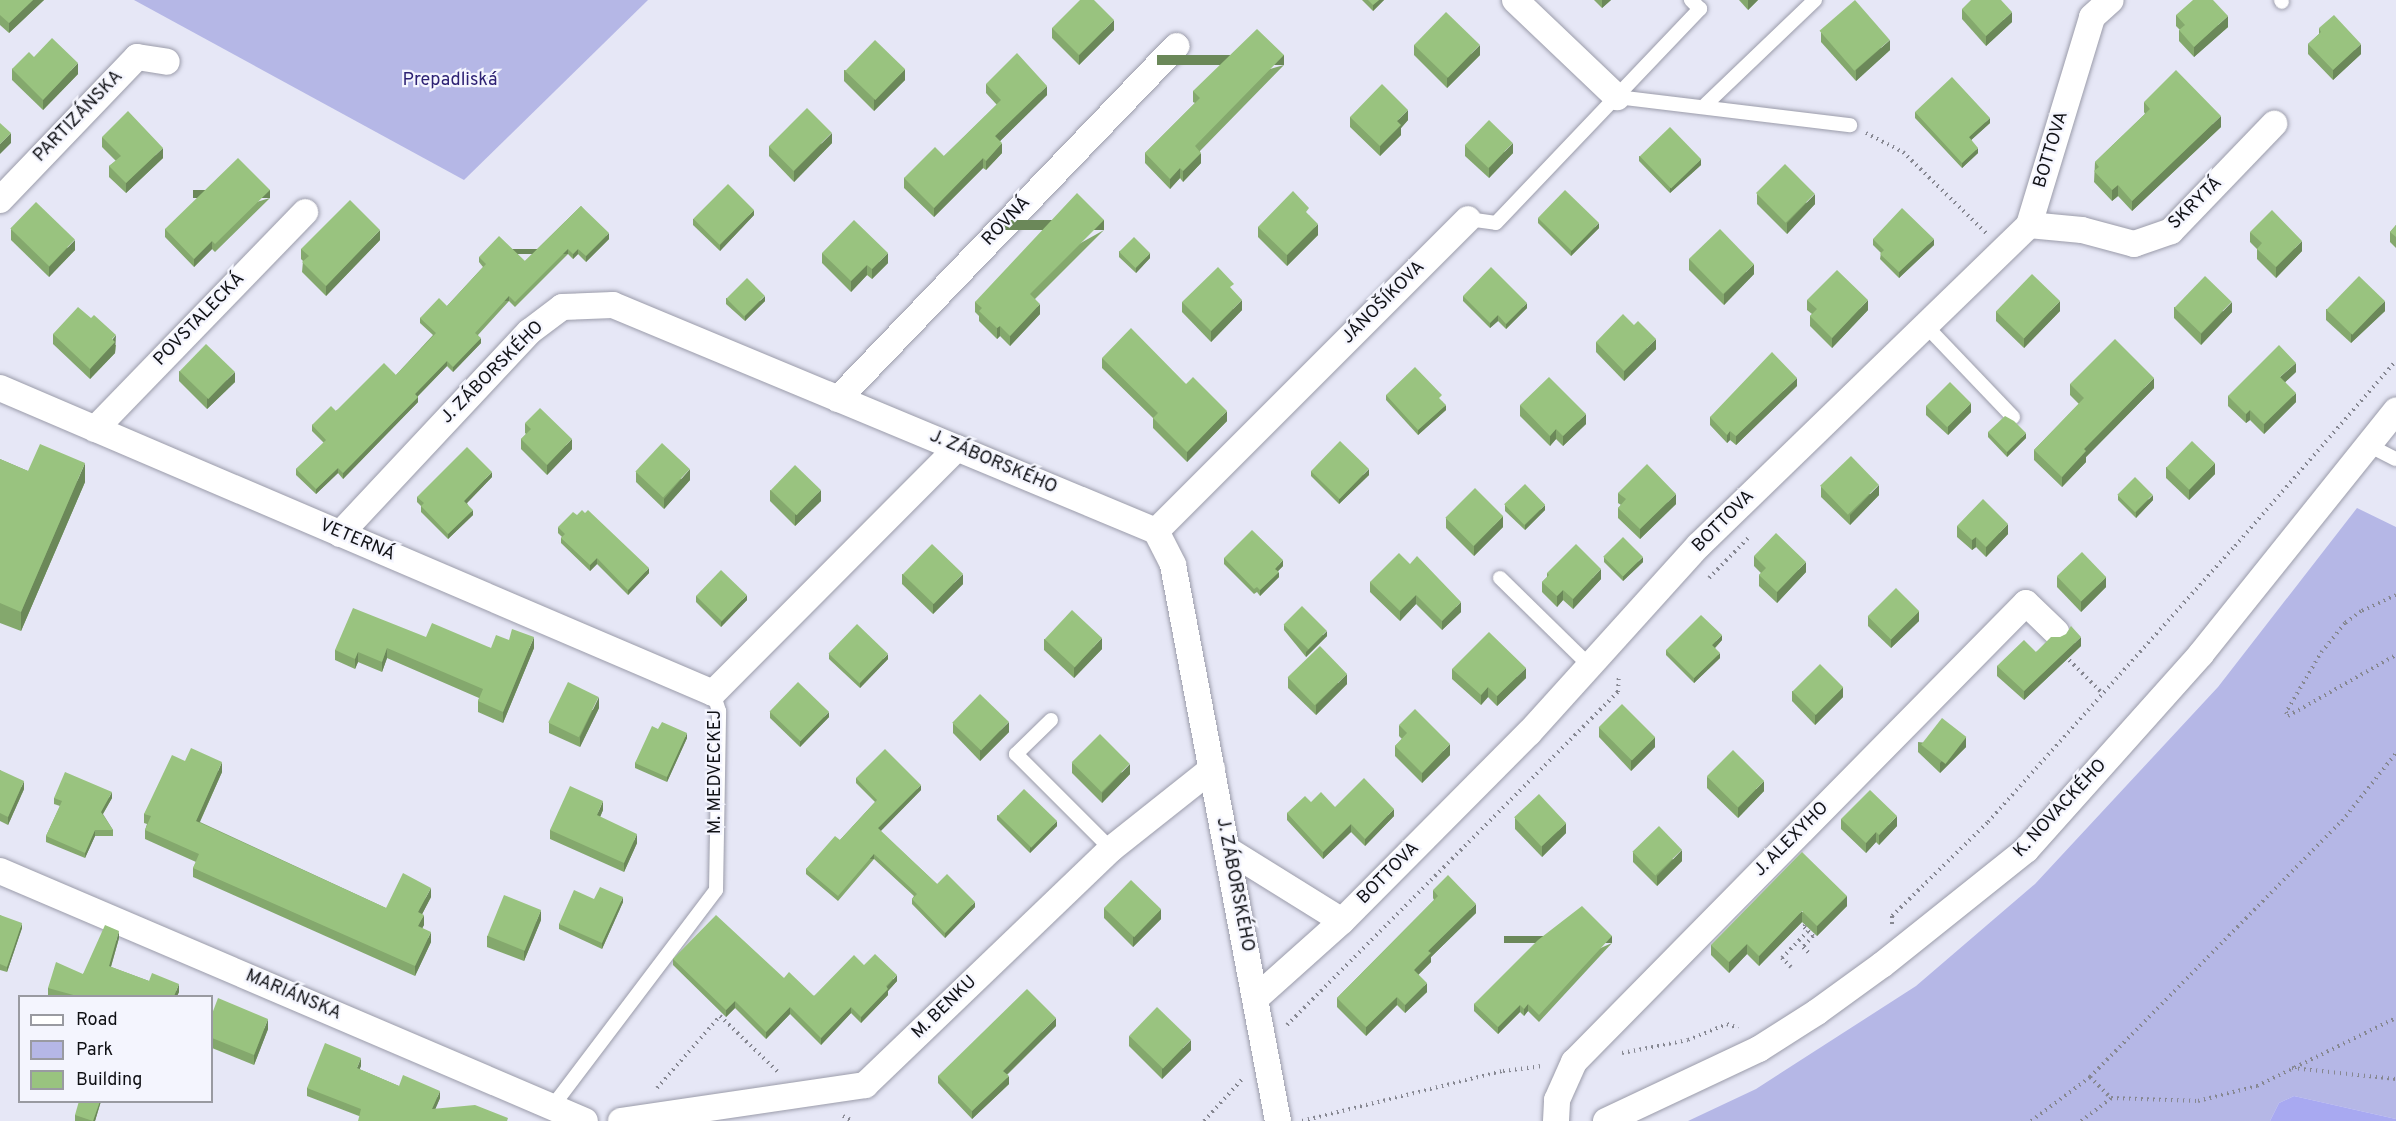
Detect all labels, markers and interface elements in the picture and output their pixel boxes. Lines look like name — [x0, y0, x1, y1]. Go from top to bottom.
street label: PARTIZÁNSKA — [30, 67, 128, 167]
park label: Prepadliská — [403, 70, 497, 92]
street label: BOTTOVA — [2030, 109, 2074, 191]
street label: SKRYTÁ — [2165, 173, 2227, 235]
street label: ROVNÁ — [978, 193, 1036, 251]
street label: JÁNOŠÍKOVA — [1338, 257, 1430, 349]
street label: POVSTALECKÁ — [150, 269, 250, 371]
street label: J. ZÁBORSKÉHO — [437, 317, 549, 429]
street label: J. ZÁBORSKÉHO — [926, 426, 1060, 500]
street label: BOTTOVA — [1688, 486, 1760, 558]
street label: VETERNÁ — [316, 515, 398, 567]
street label: M. MEDVECKEJ — [705, 710, 727, 834]
street label: K. NOVACKÉHO — [2010, 755, 2112, 863]
street label: J. ALEXYHO — [1750, 798, 1834, 882]
street label: J. ZÁBORSKÉHO — [1210, 816, 1258, 954]
street label: BOTTOVA — [1353, 838, 1425, 910]
street label: MARIÁNSKA — [242, 966, 344, 1026]
street label: M. BENKU — [908, 972, 982, 1044]
legend — [18, 995, 213, 1103]
text: Road — [76, 1009, 118, 1032]
text: Park — [76, 1039, 113, 1062]
text: Building — [76, 1069, 142, 1092]

